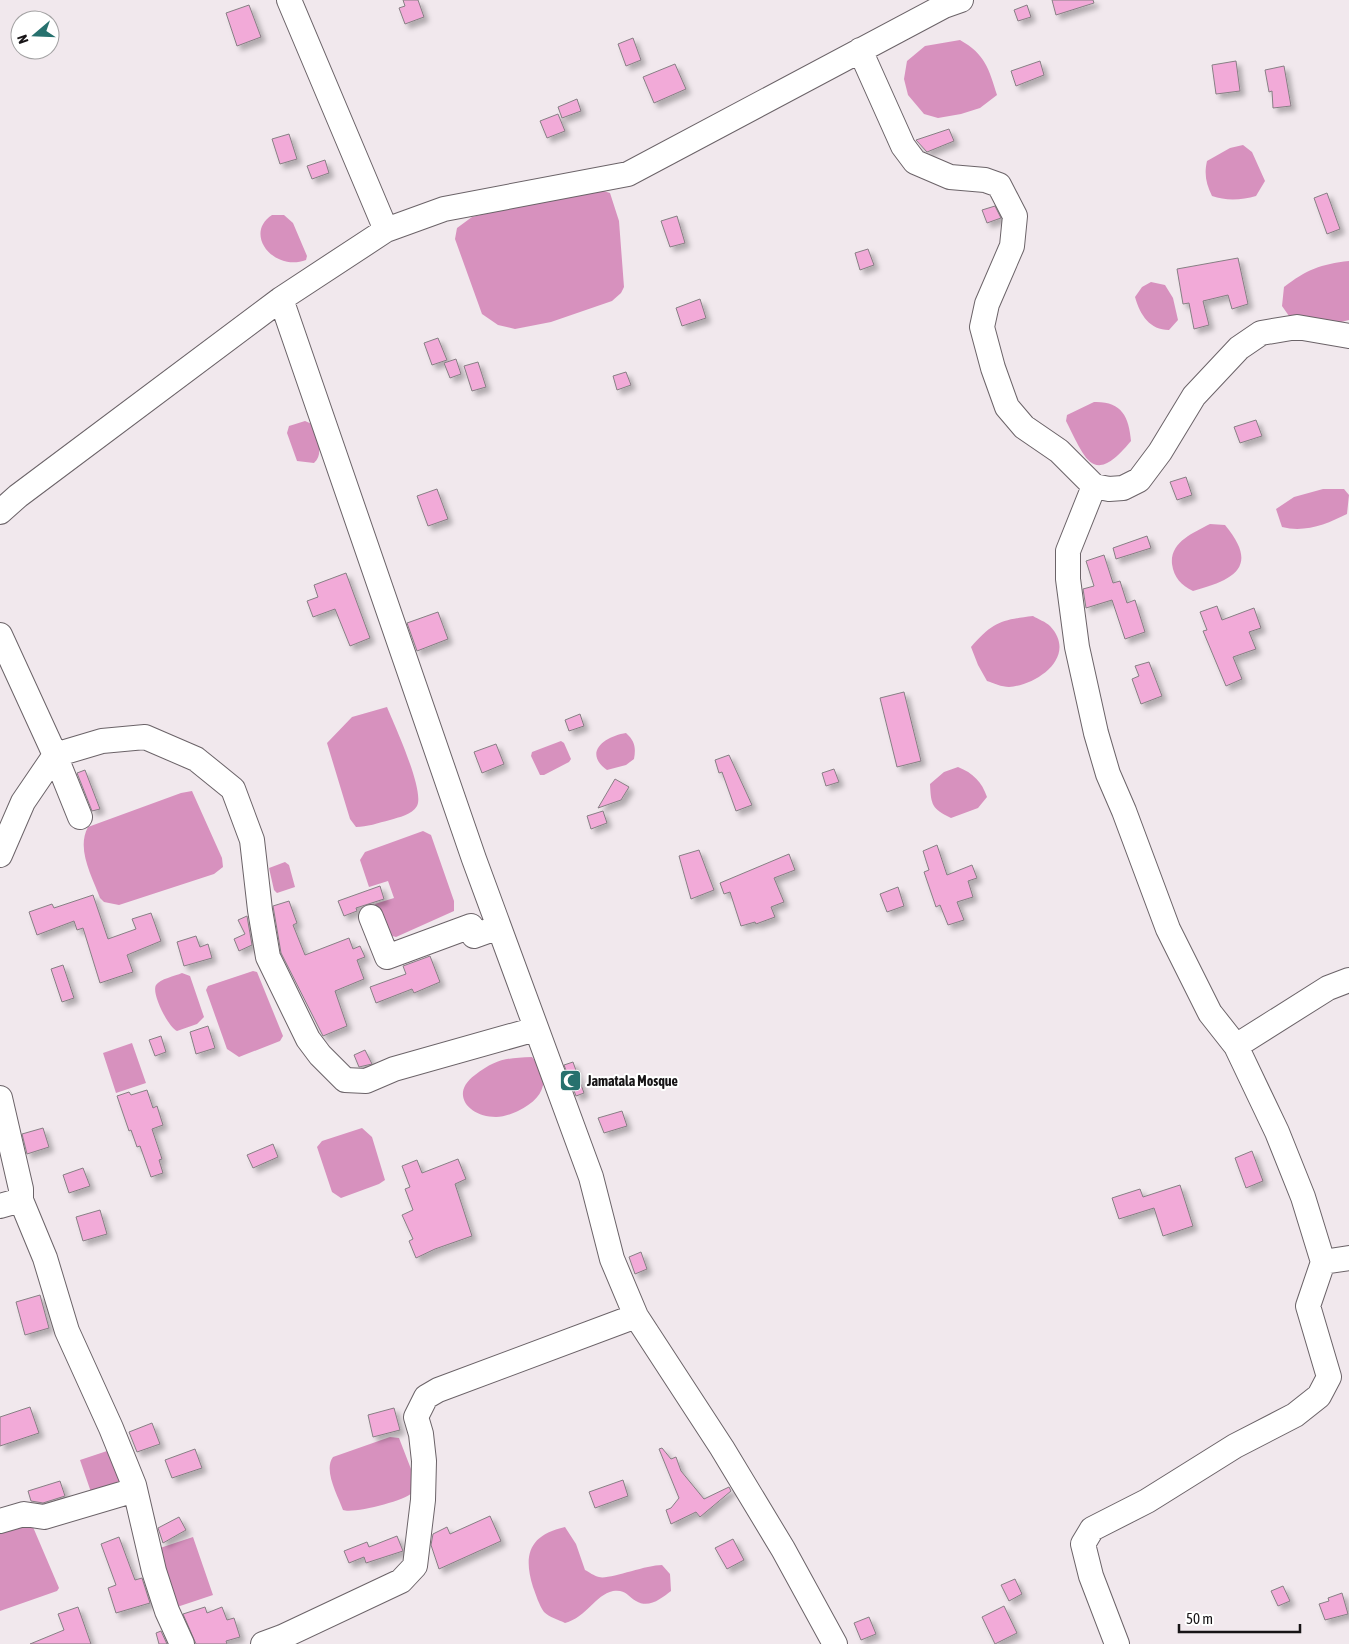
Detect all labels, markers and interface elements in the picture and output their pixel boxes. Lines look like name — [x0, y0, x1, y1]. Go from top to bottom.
north arrow — [10, 10, 60, 60]
text: N — [14, 33, 32, 46]
mosque icon: Jamatala Mosque — [559, 1069, 583, 1093]
place label: Jamatala Mosque — [586, 1073, 678, 1089]
scale bar — [1179, 1602, 1300, 1634]
text: 50 m — [1186, 1610, 1213, 1627]

